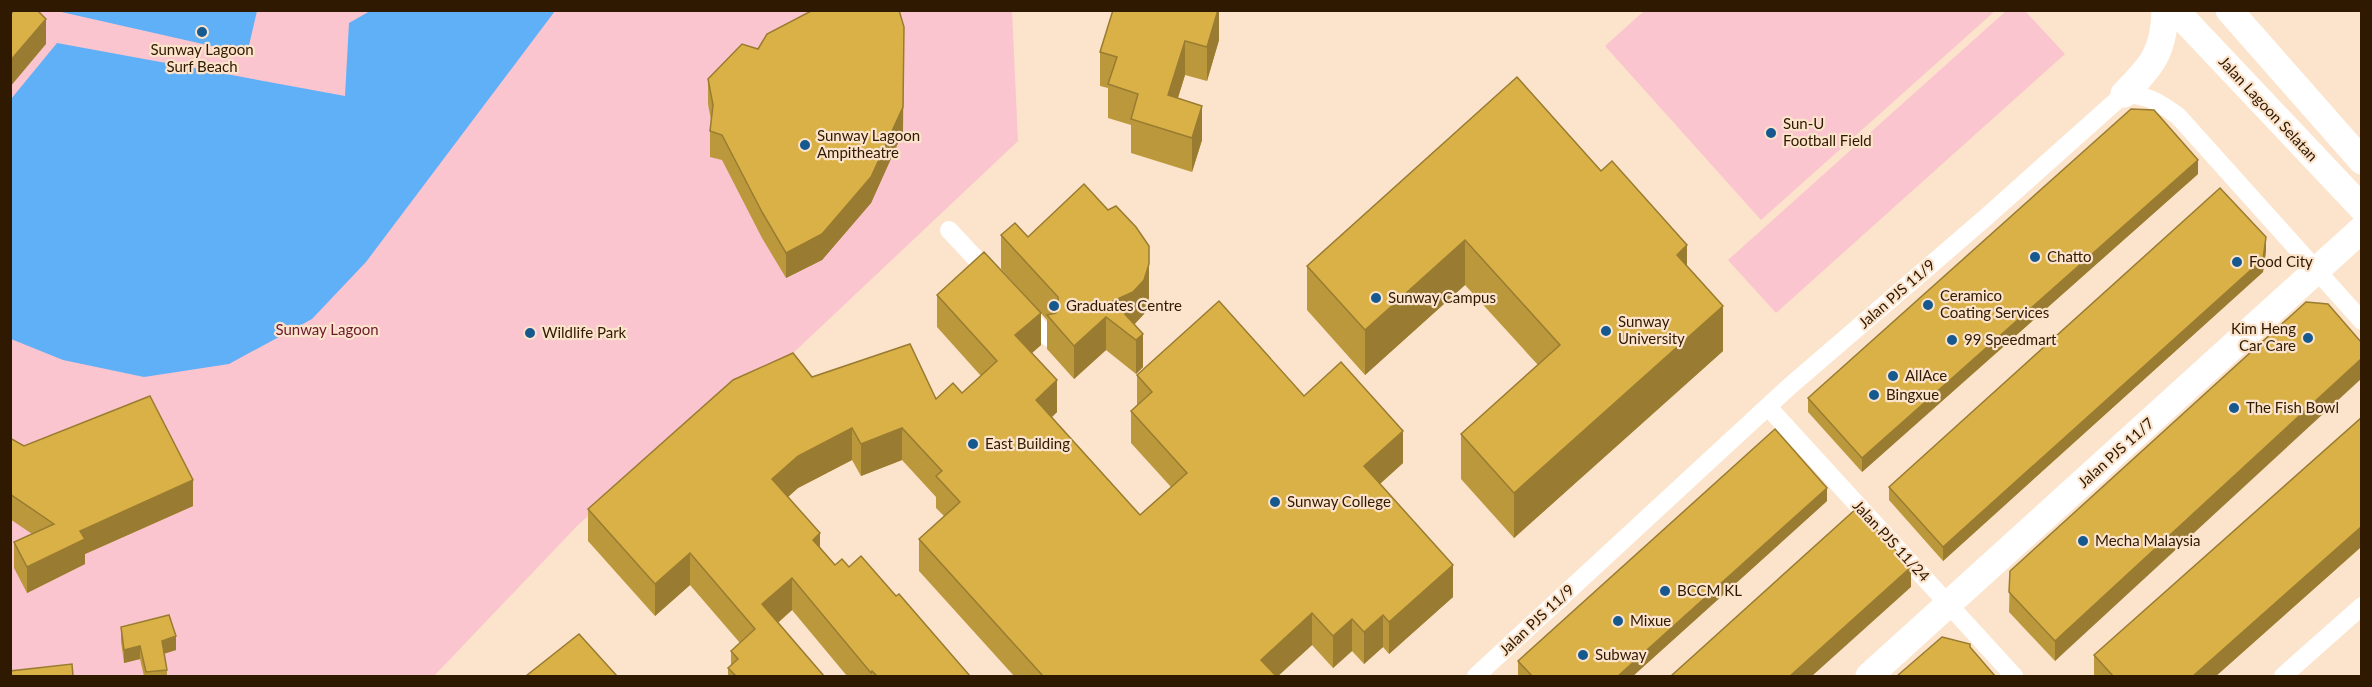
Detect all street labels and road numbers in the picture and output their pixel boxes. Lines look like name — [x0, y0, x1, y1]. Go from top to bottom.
street label: Jalan Lagoon Selatan — [2215, 52, 2322, 165]
street label: Jalan PJS 11/9 — [1854, 255, 1938, 331]
street label: Jalan PJS 11/7 — [2074, 413, 2157, 491]
street label: Jalan PJS 11/24 — [1850, 496, 1934, 585]
street label: Jalan PJS 11/9 — [1495, 580, 1577, 658]

